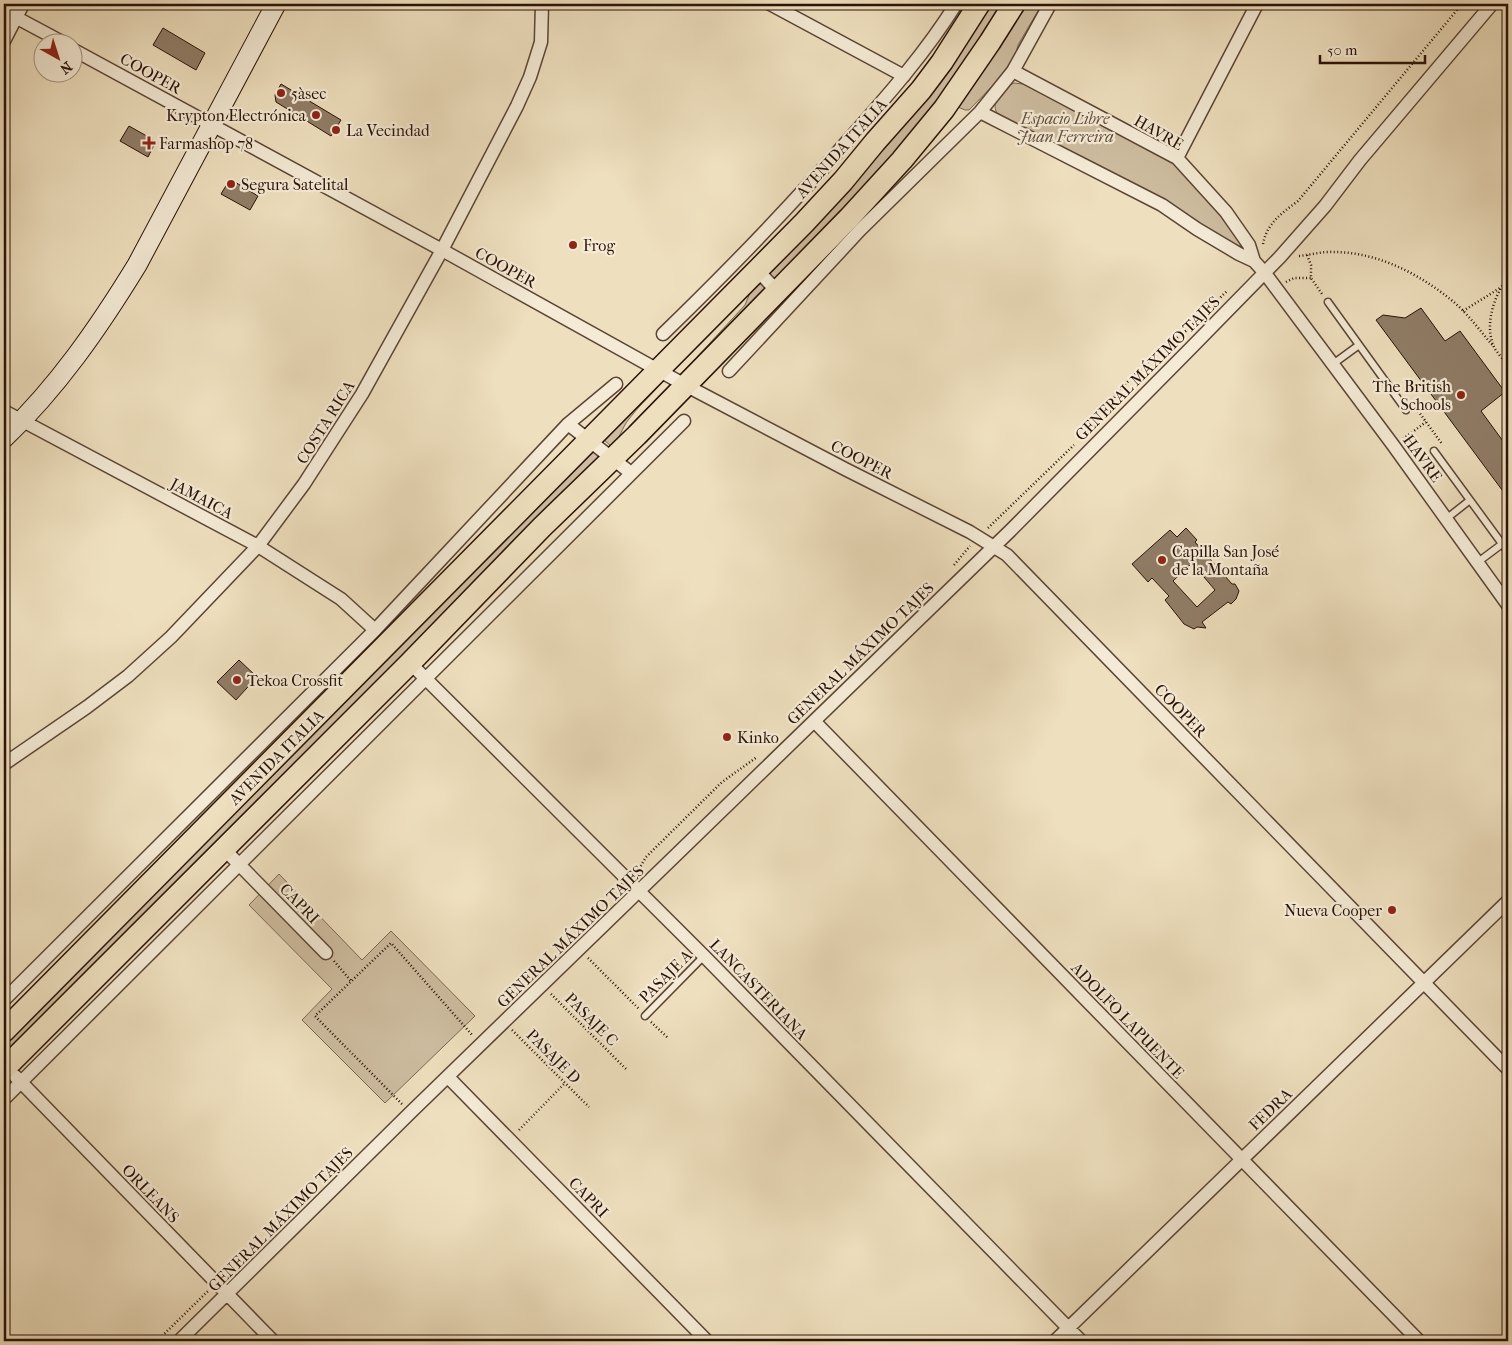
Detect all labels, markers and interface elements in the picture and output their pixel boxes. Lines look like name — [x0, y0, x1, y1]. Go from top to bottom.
north arrow — [32, 32, 82, 82]
scale bar — [1320, 32, 1424, 64]
text: 50 m — [1327, 41, 1358, 59]
street label: COOPER — [117, 49, 186, 99]
text: N — [56, 58, 75, 78]
place label: 5àsec — [291, 84, 326, 103]
marker: 5àsec — [275, 87, 287, 99]
street label: AVENIDA ITALIA — [791, 94, 891, 203]
place label: Krypton Electrónica — [166, 106, 307, 125]
marker: Krypton Electrónica — [310, 109, 322, 121]
park label: Espacio Libre Juan Ferreira — [1016, 109, 1114, 146]
street label: HAVRE — [1131, 111, 1187, 154]
place label: La Vecindad — [346, 121, 430, 140]
marker: La Vecindad — [330, 124, 342, 136]
place label: Farmashop 78 — [159, 134, 253, 153]
marker: Farmashop 78 — [143, 137, 155, 149]
place label: Segura Satelital — [241, 175, 349, 194]
marker: Segura Satelital — [225, 178, 237, 190]
place label: Frog — [583, 236, 615, 255]
marker: Frog — [567, 239, 579, 251]
street label: COOPER — [472, 243, 541, 293]
street label: GENERAL MÁXIMO TAJES — [1070, 291, 1224, 445]
street label: COSTA RICA — [292, 377, 359, 467]
place label: The British Schools — [1373, 377, 1451, 414]
marker: The British Schools — [1455, 389, 1467, 401]
street label: HAVRE — [1399, 431, 1446, 486]
street label: COOPER — [828, 436, 897, 484]
street label: JAMAICA — [165, 473, 237, 523]
place label: Capilla San José de la Montaña — [1172, 542, 1279, 579]
marker: Capilla San José de la Montaña — [1156, 554, 1168, 566]
street label: GENERAL MÁXIMO TAJES — [782, 577, 938, 729]
place label: Tekoa Crossfit — [247, 671, 343, 690]
marker: Tekoa Crossfit — [231, 674, 243, 686]
street label: COOPER — [1151, 680, 1212, 742]
street label: AVENIDA ITALIA — [224, 705, 328, 810]
place label: Kinko — [737, 728, 779, 747]
marker: Kinko — [721, 731, 733, 743]
street label: GENERAL MÁXIMO TAJES — [492, 860, 648, 1012]
street label: CAPRI — [276, 879, 323, 927]
place label: Nueva Cooper — [1284, 901, 1382, 920]
marker: Nueva Cooper — [1386, 904, 1398, 916]
street label: LANCASTERIANA — [706, 935, 812, 1044]
street label: PASAJE A — [635, 945, 696, 1007]
street label: ADOLFO LAPUENTE — [1067, 958, 1188, 1083]
street label: PASAJE C — [561, 989, 622, 1050]
street label: PASAJE D — [522, 1025, 585, 1088]
street label: FEDRA — [1245, 1084, 1296, 1134]
street label: GENERAL MÁXIMO TAJES — [203, 1142, 357, 1296]
street label: ORLEANS — [118, 1160, 183, 1227]
street label: CAPRI — [565, 1173, 612, 1221]

